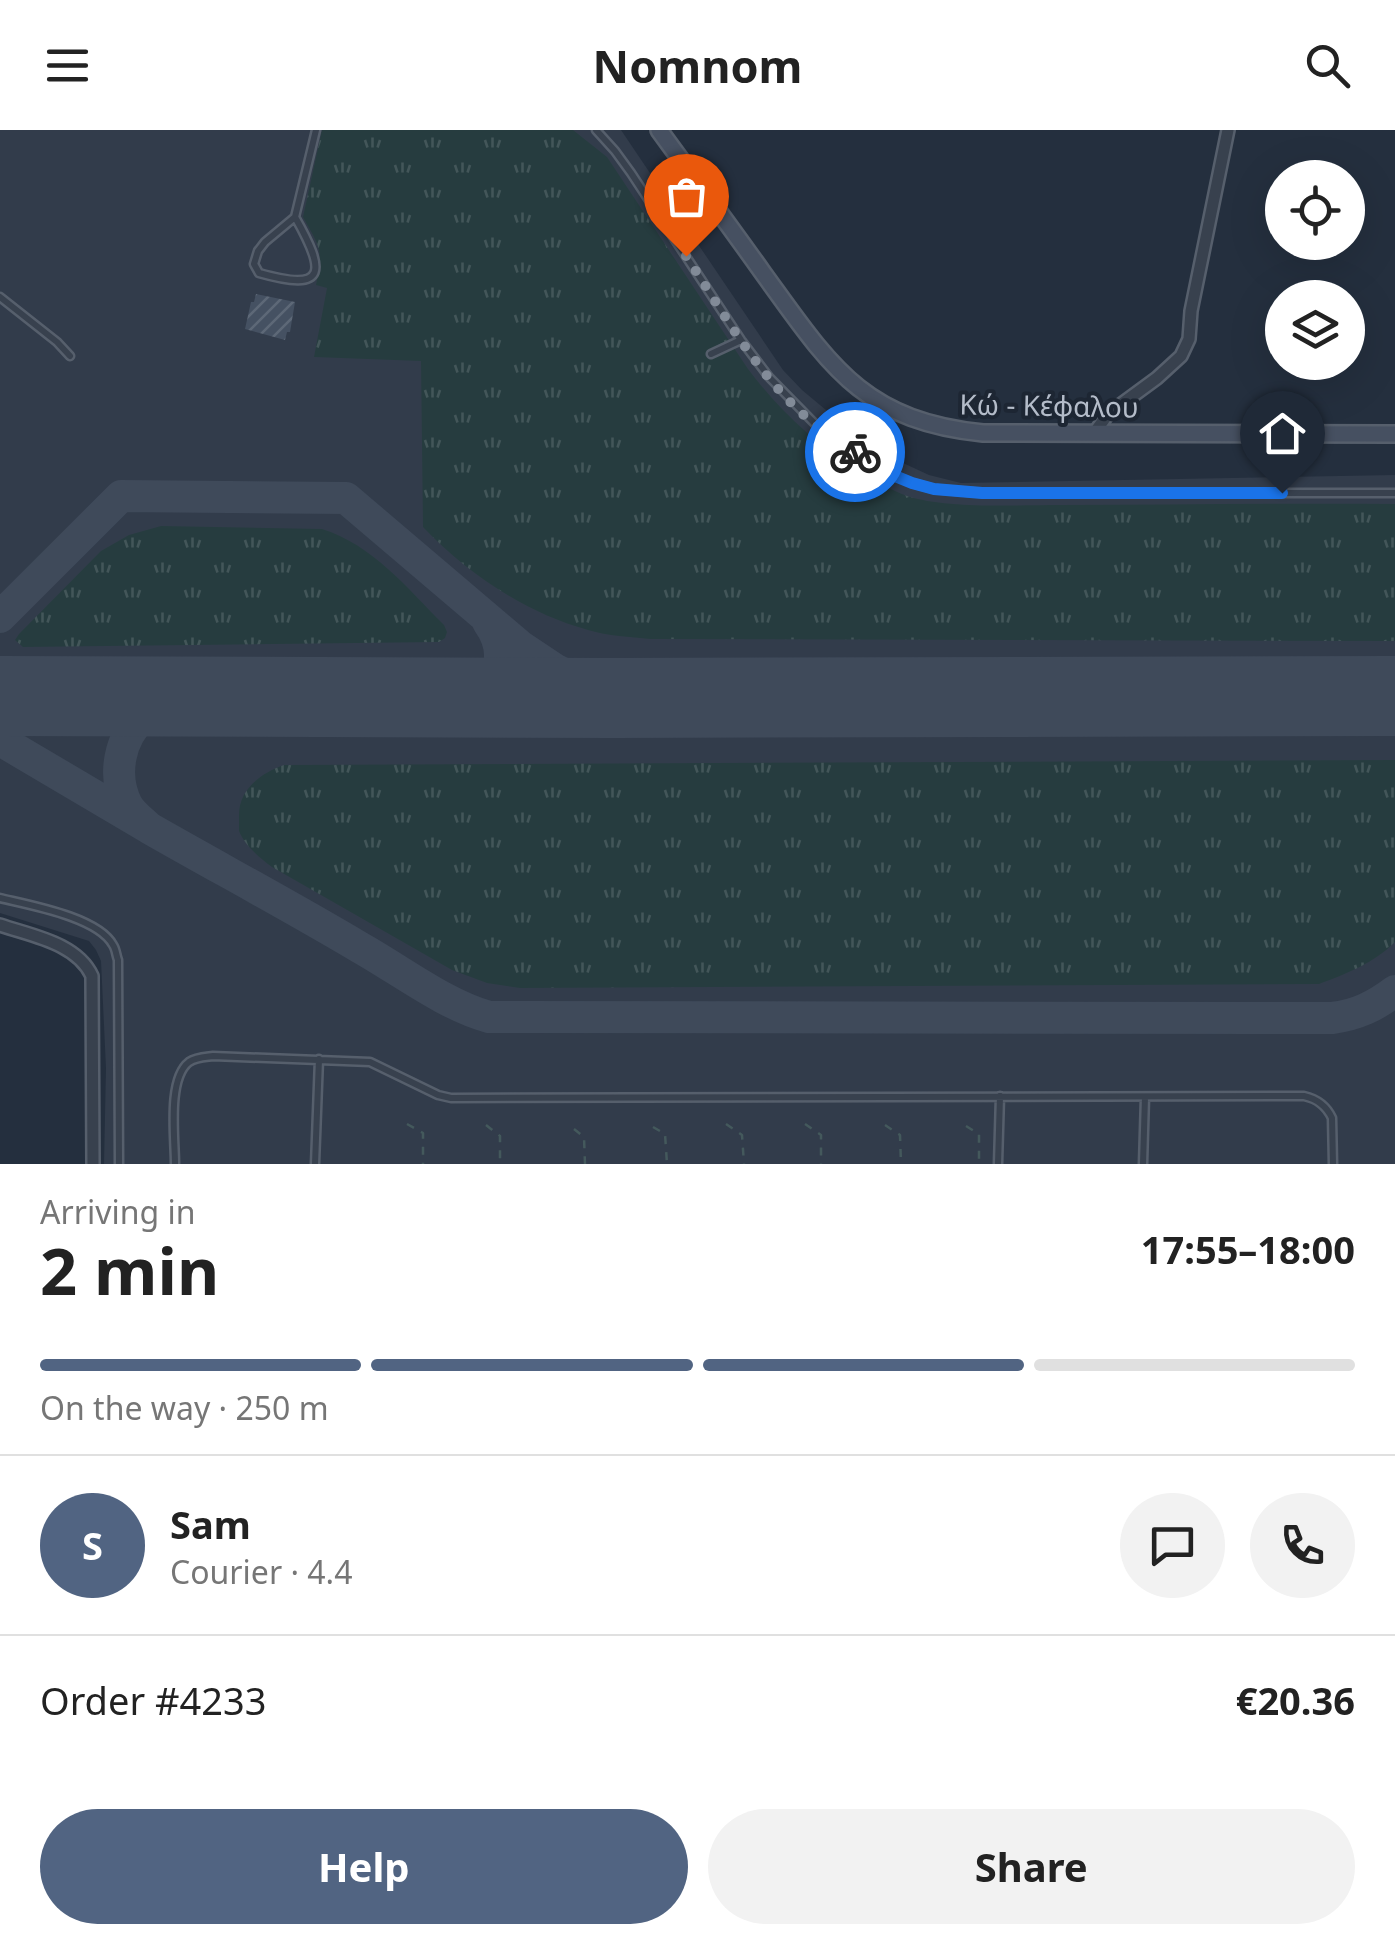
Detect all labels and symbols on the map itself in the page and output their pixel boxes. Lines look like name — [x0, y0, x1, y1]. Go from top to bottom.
pin — [644, 154, 729, 257]
street label: Κώ - Κέφαλου — [959, 384, 1139, 426]
pin — [1240, 391, 1325, 494]
courier — [805, 402, 905, 502]

